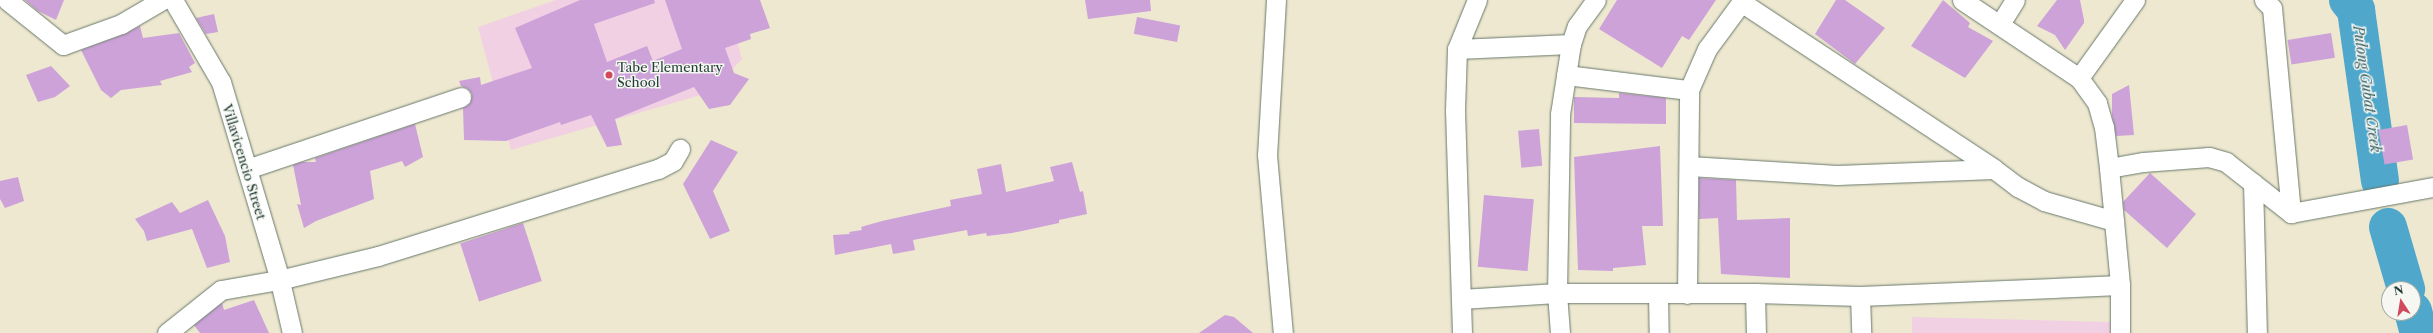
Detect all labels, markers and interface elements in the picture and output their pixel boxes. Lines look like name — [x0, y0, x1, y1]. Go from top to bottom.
water label: Pulong Gubat Creek — [2350, 24, 2384, 154]
place label: Tabe Elementary School — [617, 60, 723, 91]
marker: Tabe Elementary School — [604, 70, 614, 80]
street label: Villavicencio Street — [219, 102, 269, 222]
north arrow — [2381, 281, 2421, 321]
text: N — [2393, 282, 2405, 298]

